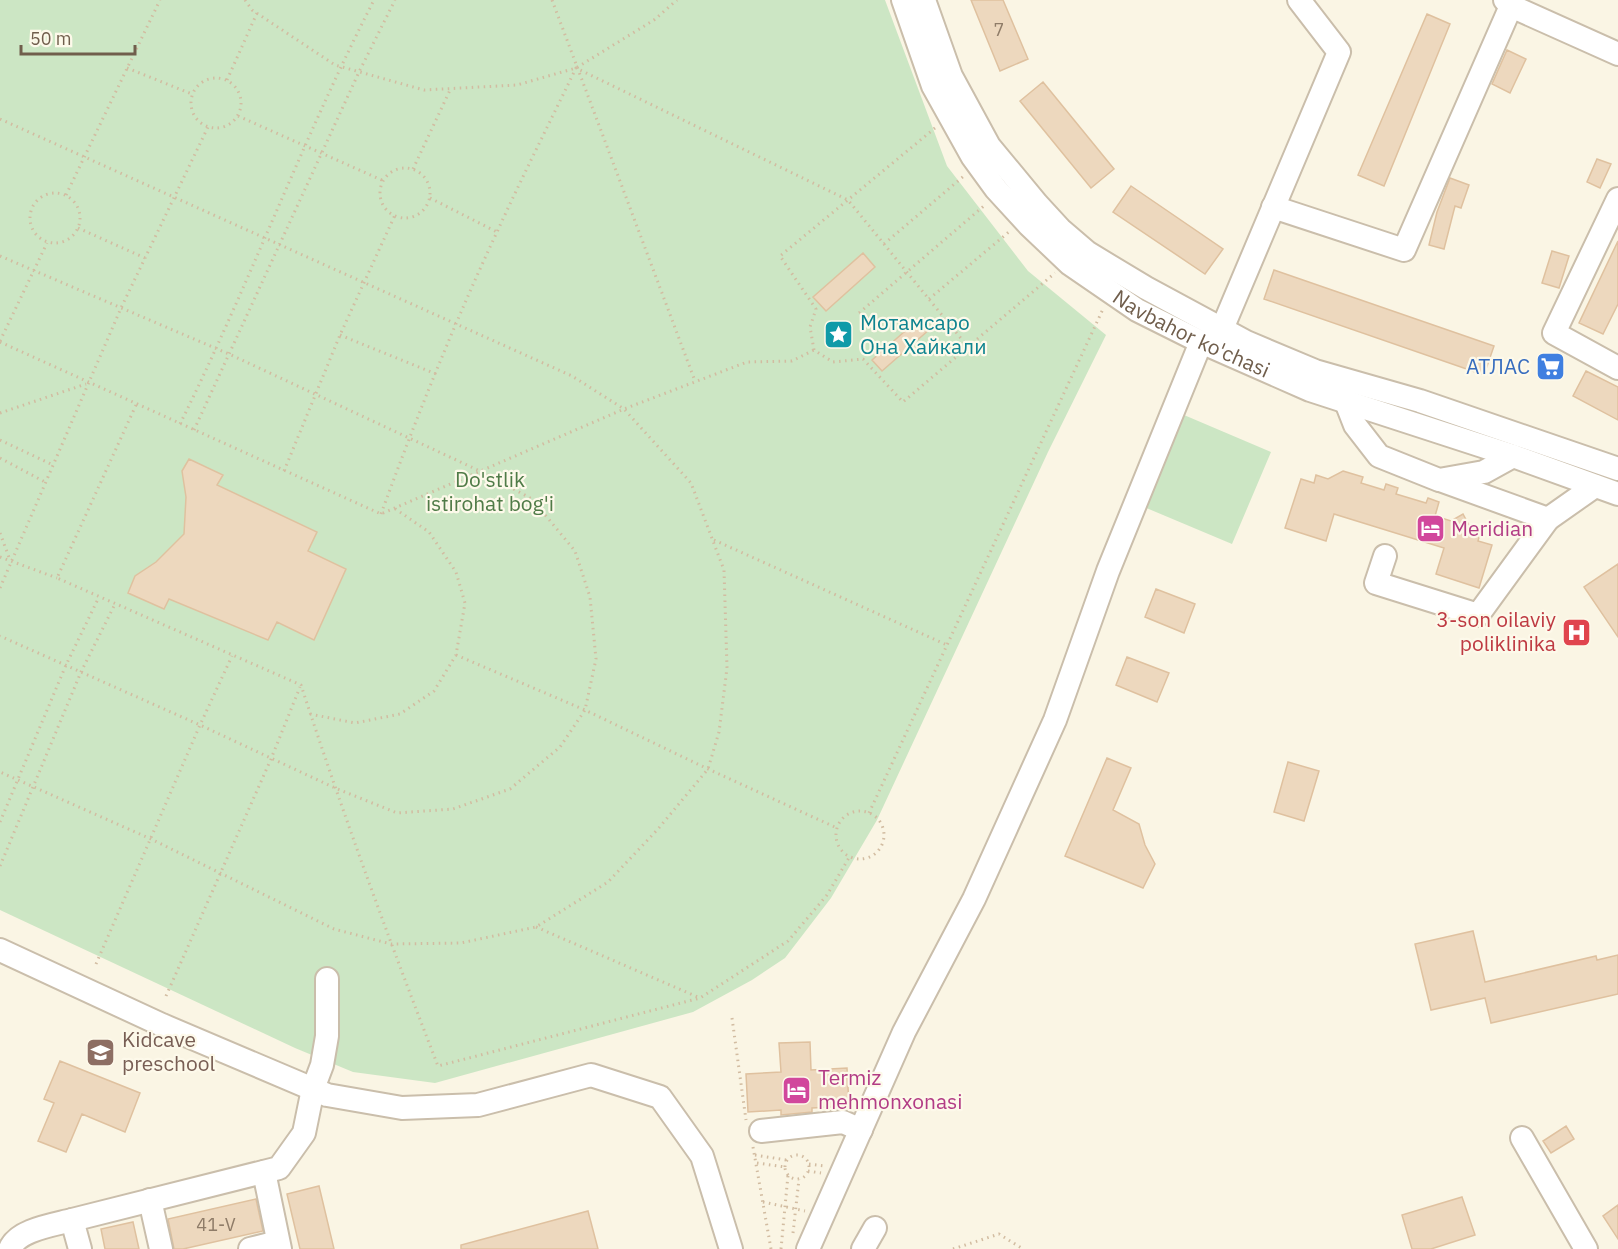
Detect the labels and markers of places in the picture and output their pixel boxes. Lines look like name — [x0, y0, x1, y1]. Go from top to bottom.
place label: Мотамсаро Она Хайкали — [860, 308, 987, 360]
place icon: Мотамсаро Она Хайкали — [823, 319, 855, 351]
supermarket icon: АТЛАС — [1535, 351, 1567, 383]
place label: АТЛАС — [1466, 352, 1530, 380]
hotel icon: Meridian — [1414, 513, 1446, 545]
place label: Meridian — [1451, 514, 1533, 542]
place label: 3-son oilaviy poliklinika — [1436, 605, 1557, 657]
hospital icon: 3-son oilaviy poliklinika — [1561, 616, 1593, 648]
place label: Kidcave preschool — [122, 1025, 216, 1077]
school or university icon: Kidcave preschool — [85, 1036, 117, 1068]
place label: Termiz mehmonxonasi — [818, 1063, 963, 1115]
hotel icon: Termiz mehmonxonasi — [781, 1074, 813, 1106]

